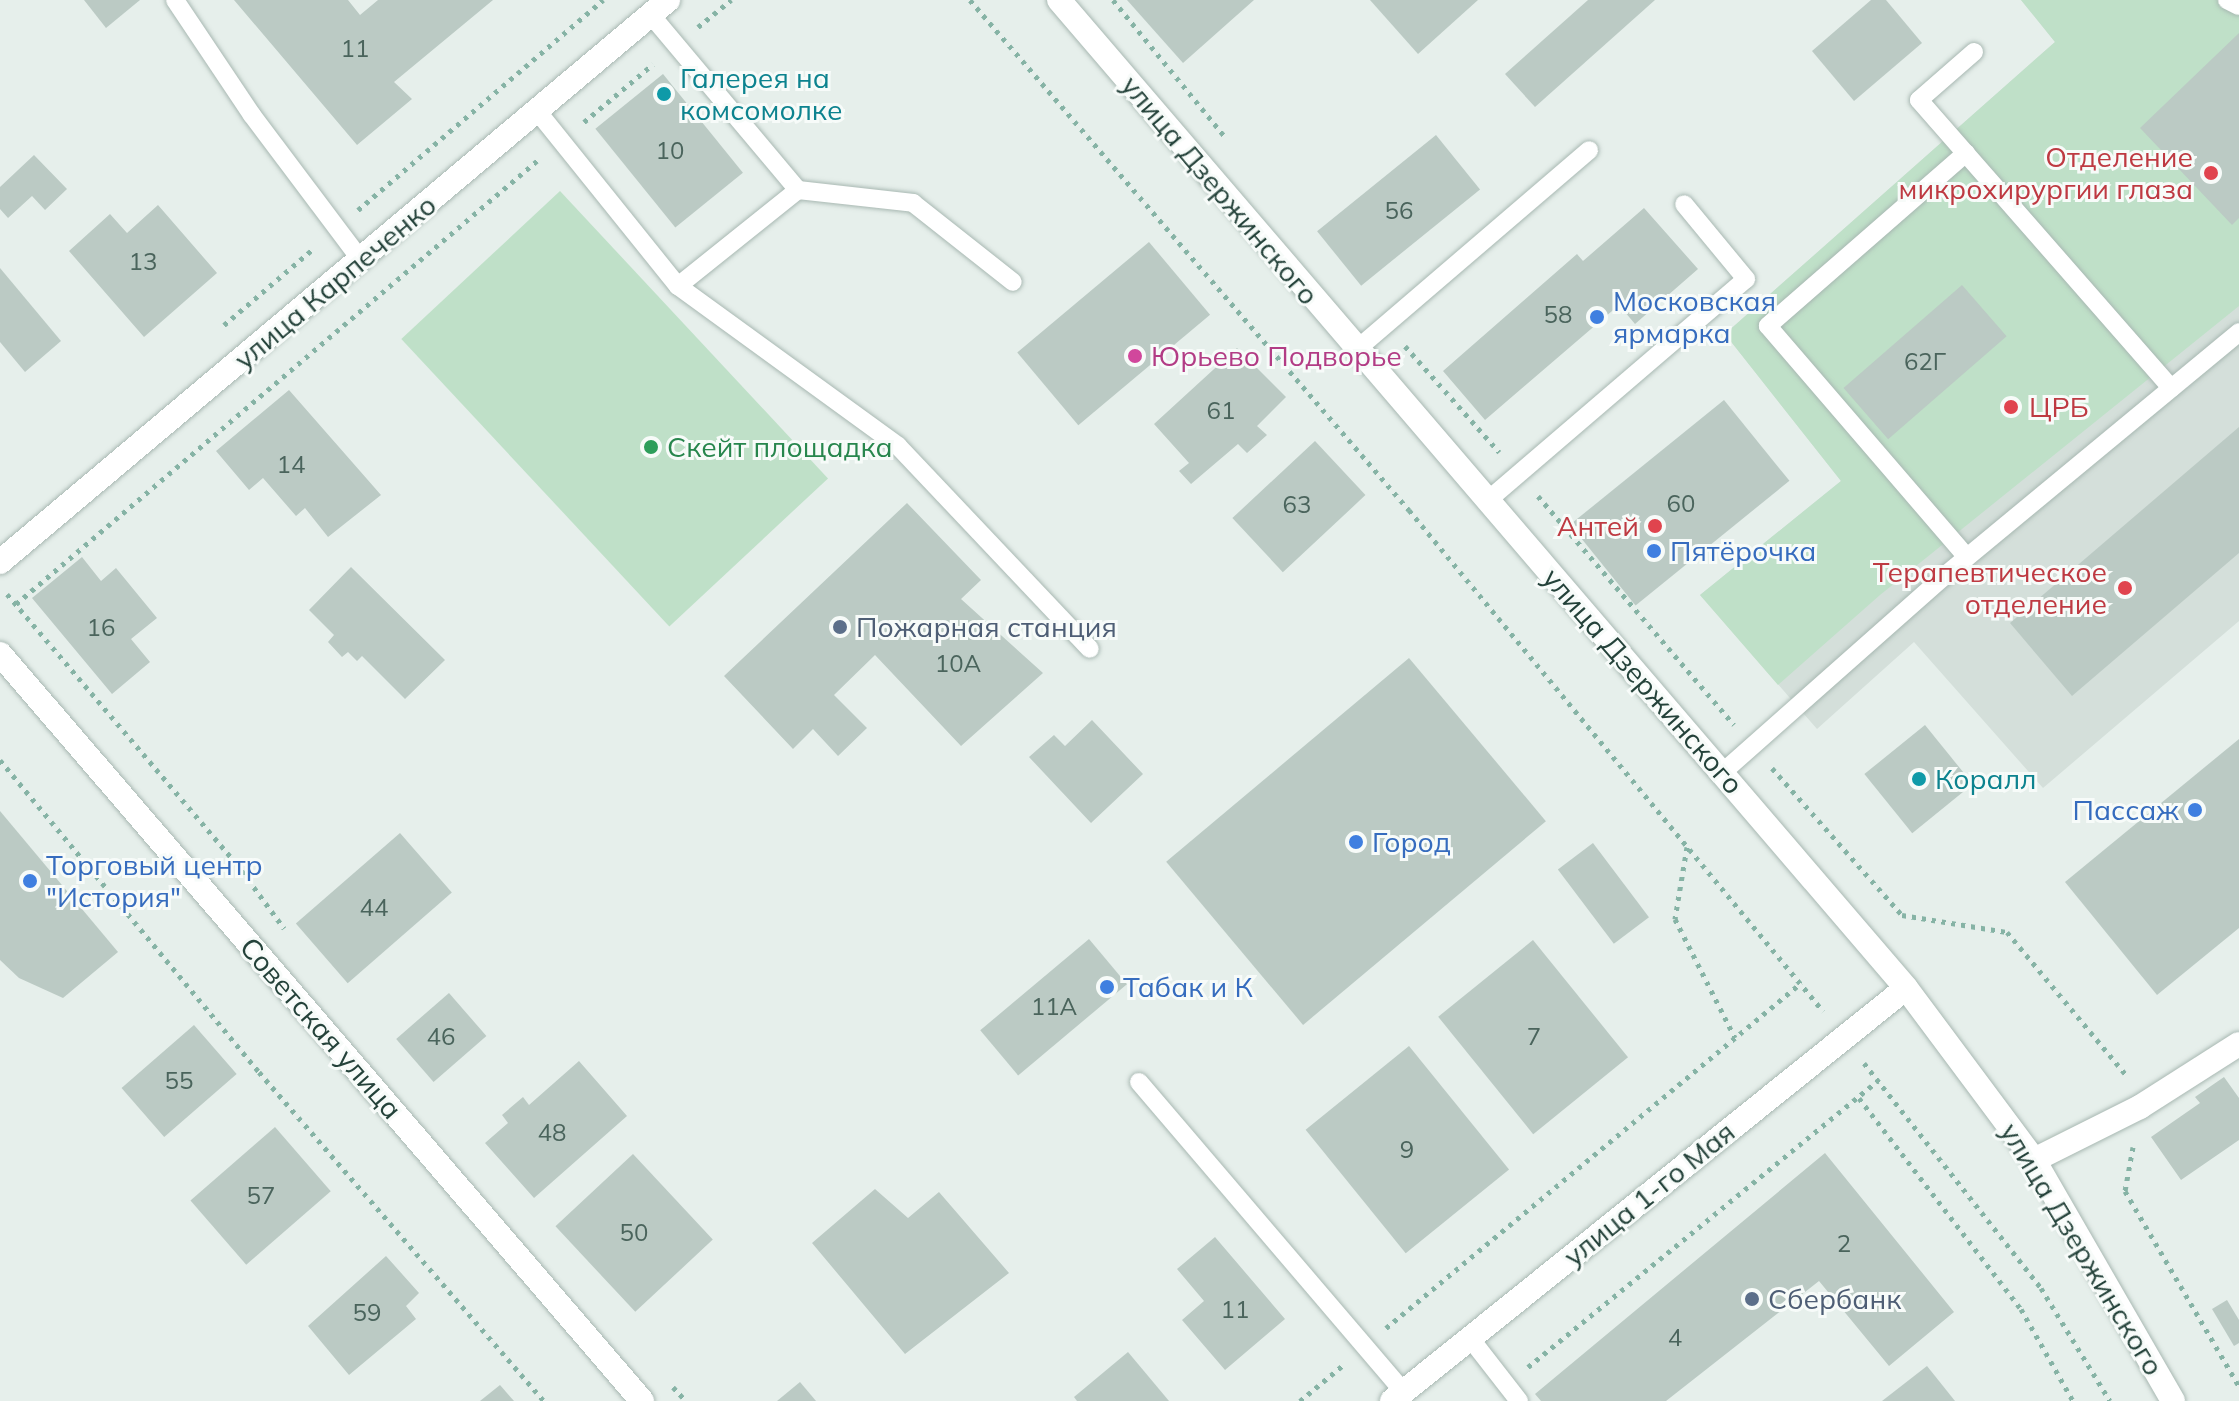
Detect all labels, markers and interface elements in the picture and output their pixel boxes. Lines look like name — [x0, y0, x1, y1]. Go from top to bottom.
house number: 11 — [341, 35, 369, 63]
place label: Галерея на комсомолке — [680, 61, 842, 127]
street label: улица Дзержинского — [1114, 69, 1326, 311]
marker: Галерея на комсомолке — [655, 85, 673, 103]
house number: 10 — [656, 137, 684, 165]
place label: Отделение микрохирургии глаза — [1899, 140, 2193, 206]
marker: Отделение микрохирургии глаза — [2200, 162, 2222, 184]
street label: улица Карпеченко — [227, 188, 443, 376]
house number: 56 — [1385, 197, 1413, 225]
house number: 13 — [129, 248, 157, 276]
place label: Московская ярмарка — [1613, 284, 1776, 350]
house number: 58 — [1544, 301, 1572, 329]
marker: Московская ярмарка — [1588, 308, 1606, 326]
place label: Юрьево Подворье — [1151, 339, 1402, 373]
marker: Юрьево Подворье — [1126, 347, 1144, 365]
house number: 62Г — [1904, 348, 1946, 376]
place label: ЦРБ — [2029, 390, 2089, 424]
marker: ЦРБ — [2000, 396, 2022, 418]
house number: 61 — [1207, 397, 1235, 425]
place label: Скейт площадка — [667, 430, 893, 464]
marker: Скейт площадка — [642, 438, 660, 456]
house number: 14 — [277, 451, 305, 479]
house number: 60 — [1667, 490, 1695, 518]
house number: 63 — [1283, 491, 1311, 519]
place label: Антей — [1557, 509, 1639, 543]
marker: Антей — [1646, 517, 1664, 535]
place label: Пятёрочка — [1670, 534, 1816, 568]
marker: Пятёрочка — [1645, 542, 1663, 560]
place label: Терапевтическое отделение — [1873, 555, 2107, 621]
street label: улица Дзержинского — [1536, 561, 1750, 801]
marker: Терапевтическое отделение — [2114, 577, 2136, 599]
place label: Пожарная станция — [856, 610, 1117, 644]
house number: 16 — [87, 614, 115, 642]
marker: Пожарная станция — [831, 618, 849, 636]
house number: 10А — [935, 650, 981, 678]
place label: Коралл — [1935, 762, 2037, 796]
marker: Коралл — [1910, 770, 1928, 788]
place label: Пассаж — [2073, 793, 2179, 827]
marker: Пассаж — [2186, 801, 2204, 819]
place label: Город — [1372, 825, 1451, 859]
marker: Город — [1347, 833, 1365, 851]
place label: Торговый центр "История" — [46, 848, 262, 914]
marker: Торговый центр "История" — [21, 872, 39, 890]
house number: 44 — [360, 894, 388, 922]
street label: Советская улица — [233, 930, 409, 1126]
place label: Табак и К — [1123, 970, 1253, 1004]
marker: Табак и К — [1098, 978, 1116, 996]
house number: 11А — [1031, 993, 1077, 1021]
house number: 46 — [427, 1023, 455, 1051]
house number: 7 — [1527, 1023, 1541, 1051]
house number: 55 — [165, 1067, 193, 1095]
street label: улица 1-го Мая — [1557, 1115, 1741, 1273]
street label: улица Дзержинского — [1993, 1117, 2171, 1381]
house number: 48 — [538, 1119, 566, 1147]
house number: 9 — [1400, 1136, 1414, 1164]
house number: 57 — [247, 1182, 275, 1210]
house number: 50 — [620, 1219, 648, 1247]
house number: 2 — [1837, 1230, 1851, 1258]
place label: Сбербанк — [1768, 1282, 1901, 1316]
marker: Сбербанк — [1743, 1290, 1761, 1308]
house number: 11 — [1221, 1296, 1249, 1324]
house number: 59 — [353, 1299, 381, 1327]
house number: 4 — [1668, 1324, 1682, 1352]

